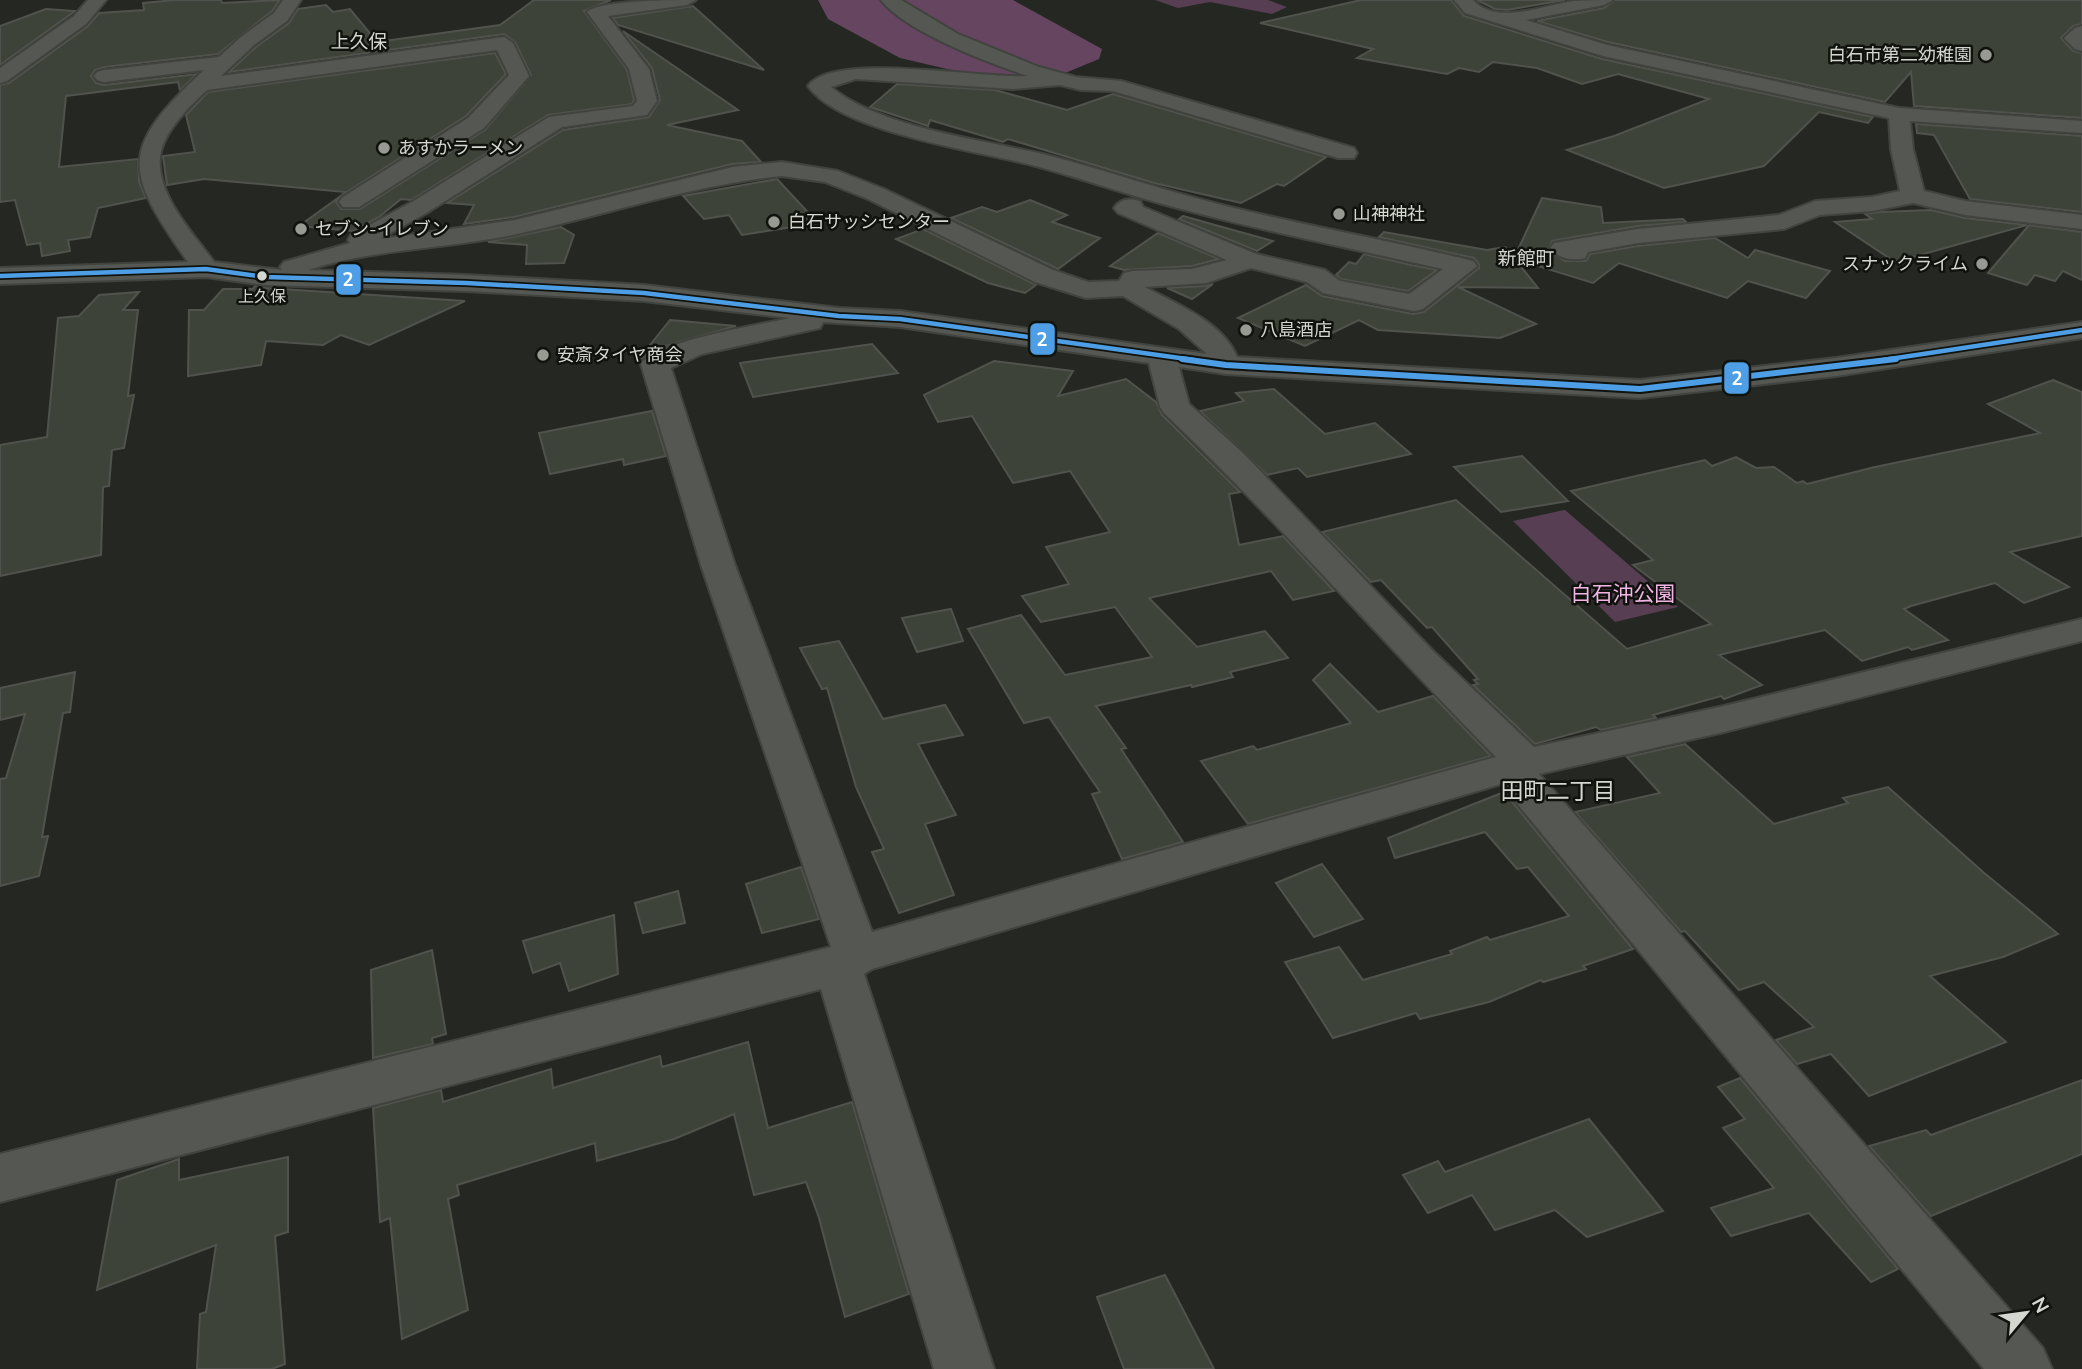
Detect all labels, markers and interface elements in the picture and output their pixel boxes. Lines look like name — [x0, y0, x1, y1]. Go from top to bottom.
district label: 上久保 — [330, 29, 388, 55]
place label: 白石市第二幼稚園 — [1828, 43, 1972, 67]
marker: 白石市第二幼稚園 — [1978, 47, 1994, 63]
place label: あすかラーメン — [398, 136, 523, 160]
marker: あすかラーメン — [376, 140, 392, 156]
place label: 山神神社 — [1353, 202, 1425, 226]
marker: 山神神社 — [1331, 206, 1347, 222]
place label: 白石サッシセンター — [788, 210, 950, 234]
marker: 白石サッシセンター — [766, 214, 782, 230]
place label: セブン-イレブン — [315, 217, 449, 241]
marker: セブン-イレブン — [293, 221, 309, 237]
district label: 新館町 — [1497, 246, 1555, 272]
place label: スナックライム — [1842, 252, 1968, 276]
marker: スナックライム — [1974, 256, 1990, 272]
line badge: 2 — [335, 263, 362, 296]
text: 2 — [342, 267, 354, 293]
marker: 上久保 — [255, 269, 269, 283]
place label: 上久保 — [238, 286, 286, 308]
place label: 八島酒店 — [1260, 318, 1332, 342]
line badge: 2 — [1029, 322, 1056, 356]
marker: 八島酒店 — [1238, 322, 1254, 338]
text: 2 — [1036, 327, 1048, 353]
place label: 安斎タイヤ商会 — [557, 343, 682, 367]
marker: 安斎タイヤ商会 — [535, 347, 551, 363]
line badge: 2 — [1723, 361, 1750, 395]
text: 2 — [1731, 366, 1743, 392]
park label: 白石沖公園 — [1571, 580, 1676, 608]
district label: 田町二丁目 — [1501, 776, 1616, 807]
north arrow — [1991, 1278, 2061, 1348]
text: N — [2025, 1293, 2055, 1318]

